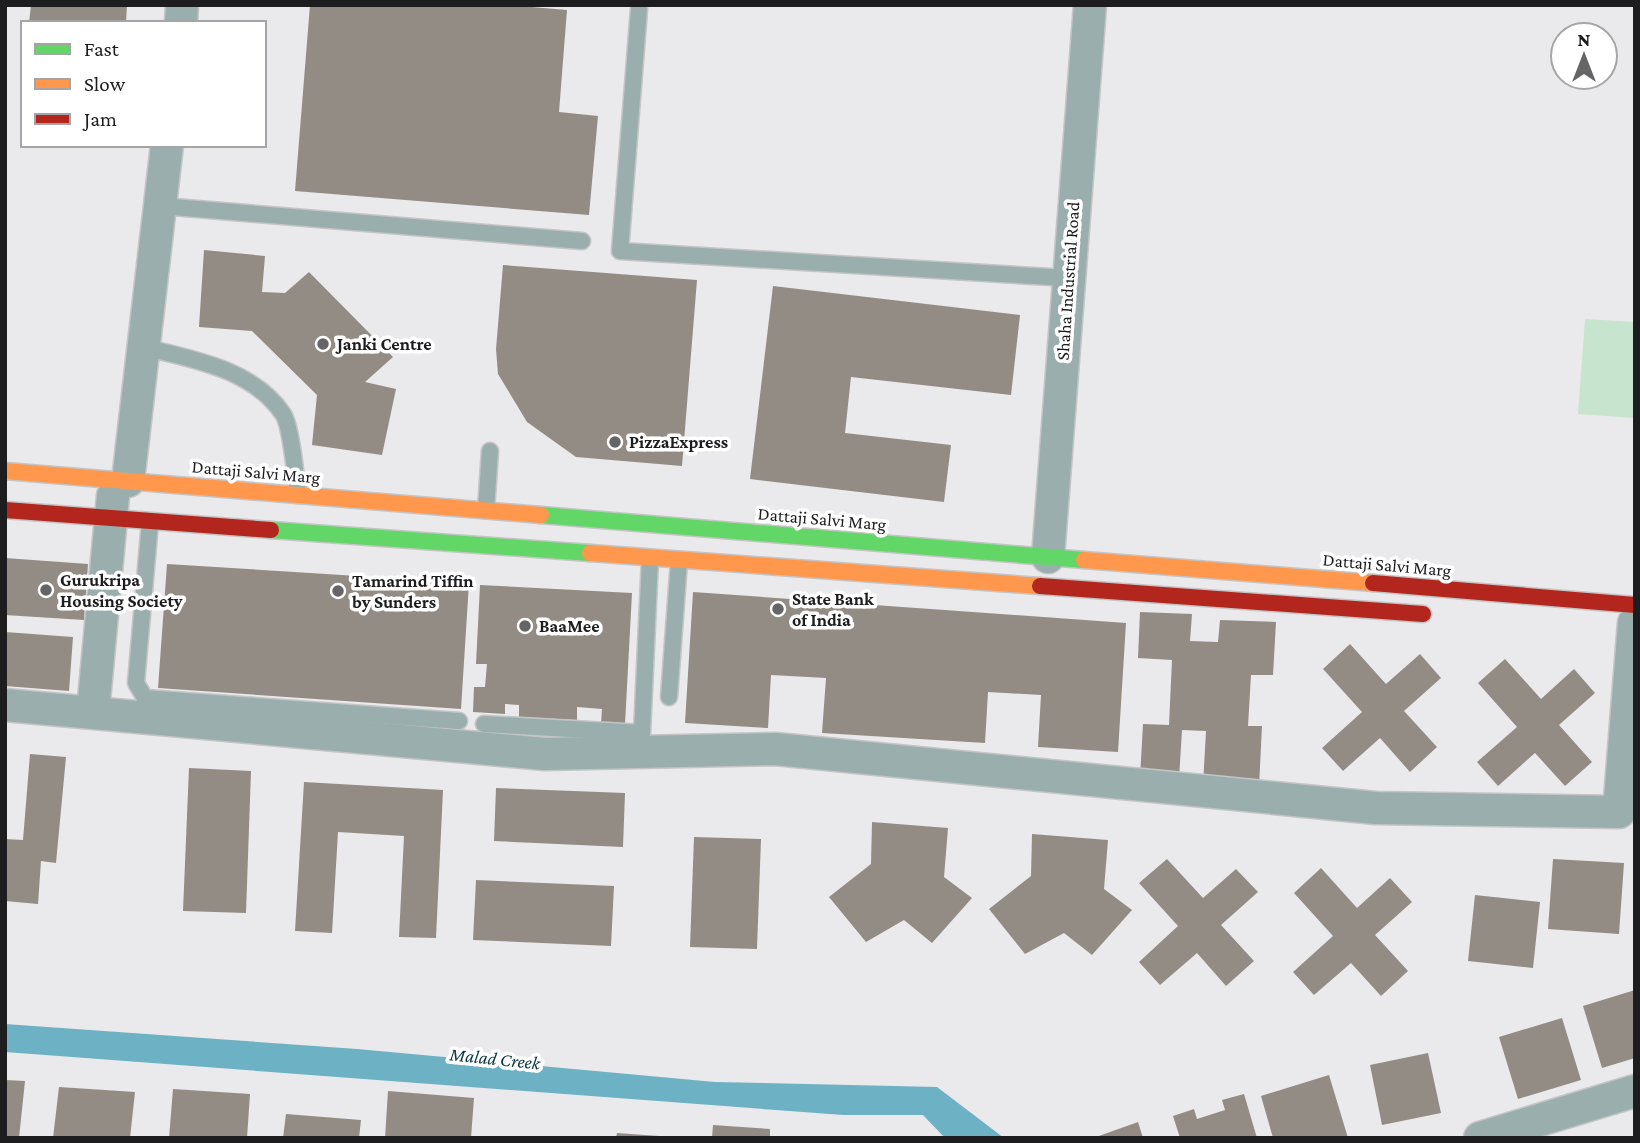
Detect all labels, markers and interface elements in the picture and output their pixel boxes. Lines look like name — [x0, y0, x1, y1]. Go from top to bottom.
legend — [21, 21, 266, 147]
north arrow — [1549, 21, 1619, 91]
text: N — [1578, 29, 1591, 50]
text: Fast — [84, 37, 120, 61]
text: Slow — [84, 72, 126, 96]
text: Jam — [82, 107, 117, 131]
street label: Shaha Industrial Road — [1052, 200, 1084, 361]
place label: Janki Centre — [335, 334, 432, 354]
marker: Janki Centre — [315, 336, 331, 352]
place label: PizzaExpress — [629, 432, 728, 452]
marker: PizzaExpress — [607, 434, 623, 450]
street label: Dattaji Salvi Marg — [191, 456, 321, 489]
street label: Dattaji Salvi Marg — [757, 503, 887, 536]
street label: Dattaji Salvi Marg — [1322, 549, 1452, 582]
place label: Gurukripa Housing Society — [60, 570, 183, 611]
place label: Tamarind Tiffin by Sunders — [351, 571, 474, 612]
marker: Gurukripa Housing Society — [38, 582, 54, 598]
marker: Tamarind Tiffin by Sunders — [330, 583, 346, 599]
place label: State Bank of India — [792, 589, 874, 630]
marker: State Bank of India — [770, 601, 786, 617]
place label: BaaMee — [539, 616, 600, 636]
marker: BaaMee — [517, 618, 533, 634]
water label: Malad Creek — [448, 1043, 542, 1074]

